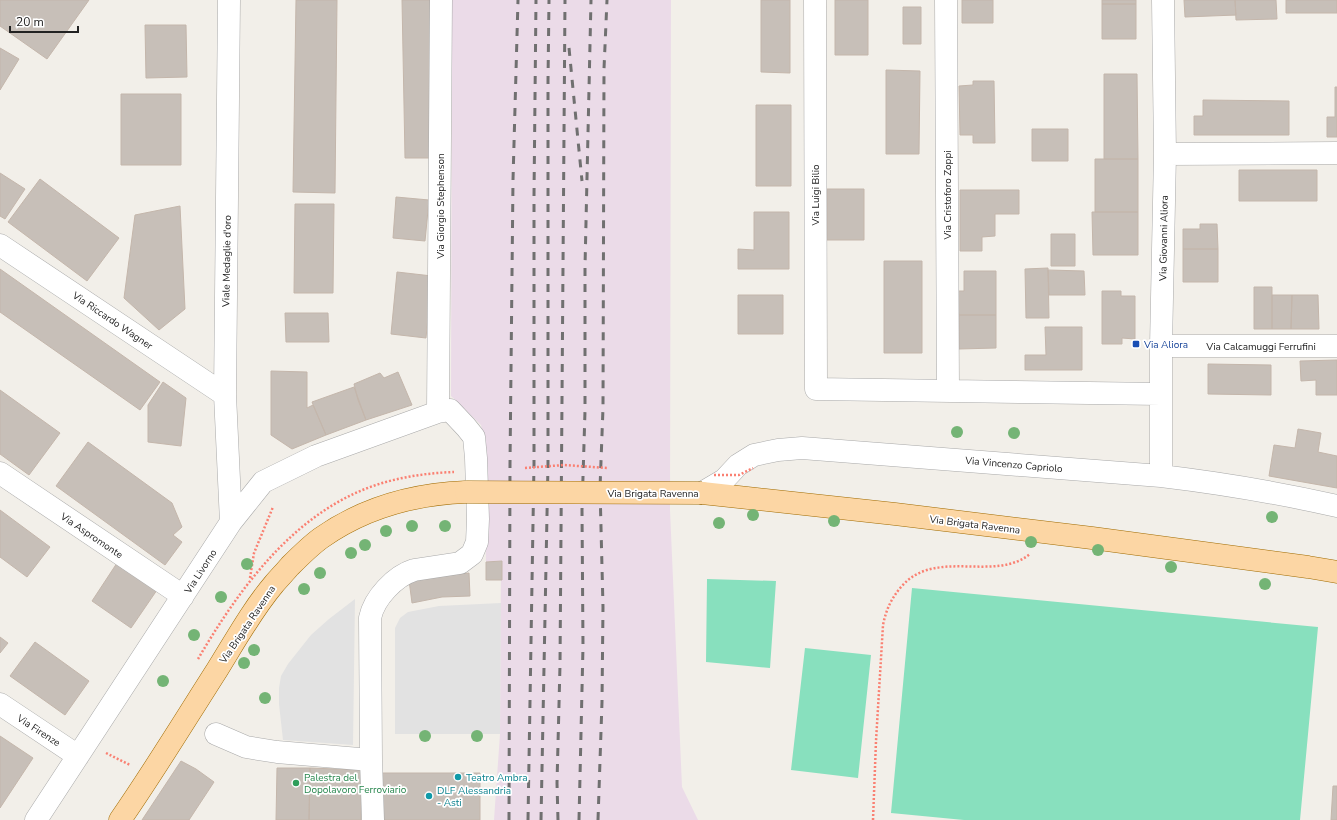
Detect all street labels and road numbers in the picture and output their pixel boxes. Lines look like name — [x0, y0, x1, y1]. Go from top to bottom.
street label: Via Cristoforo Zoppi — [941, 150, 955, 241]
street label: Via Giorgio Stephenson — [434, 153, 448, 260]
street label: Via Luigi Bilio — [809, 164, 823, 227]
street label: Via Giovanni Aliora — [1156, 195, 1172, 282]
street label: Viale Medaglie d'oro — [219, 214, 235, 308]
street label: Via Riccardo Wagner — [69, 288, 156, 353]
street label: Via Calcamuggi Ferrufini — [1205, 340, 1316, 354]
street label: Via Vincenzo Capriolo — [964, 454, 1064, 476]
street label: Via Brigata Ravenna — [606, 487, 699, 501]
street label: Via Aspromonte — [57, 509, 125, 562]
street label: Via Brigata Ravenna — [928, 512, 1021, 538]
street label: Via Livorno — [181, 546, 221, 597]
street label: Via Brigata Ravenna — [216, 583, 279, 667]
street label: Via Firenze — [13, 711, 63, 750]

